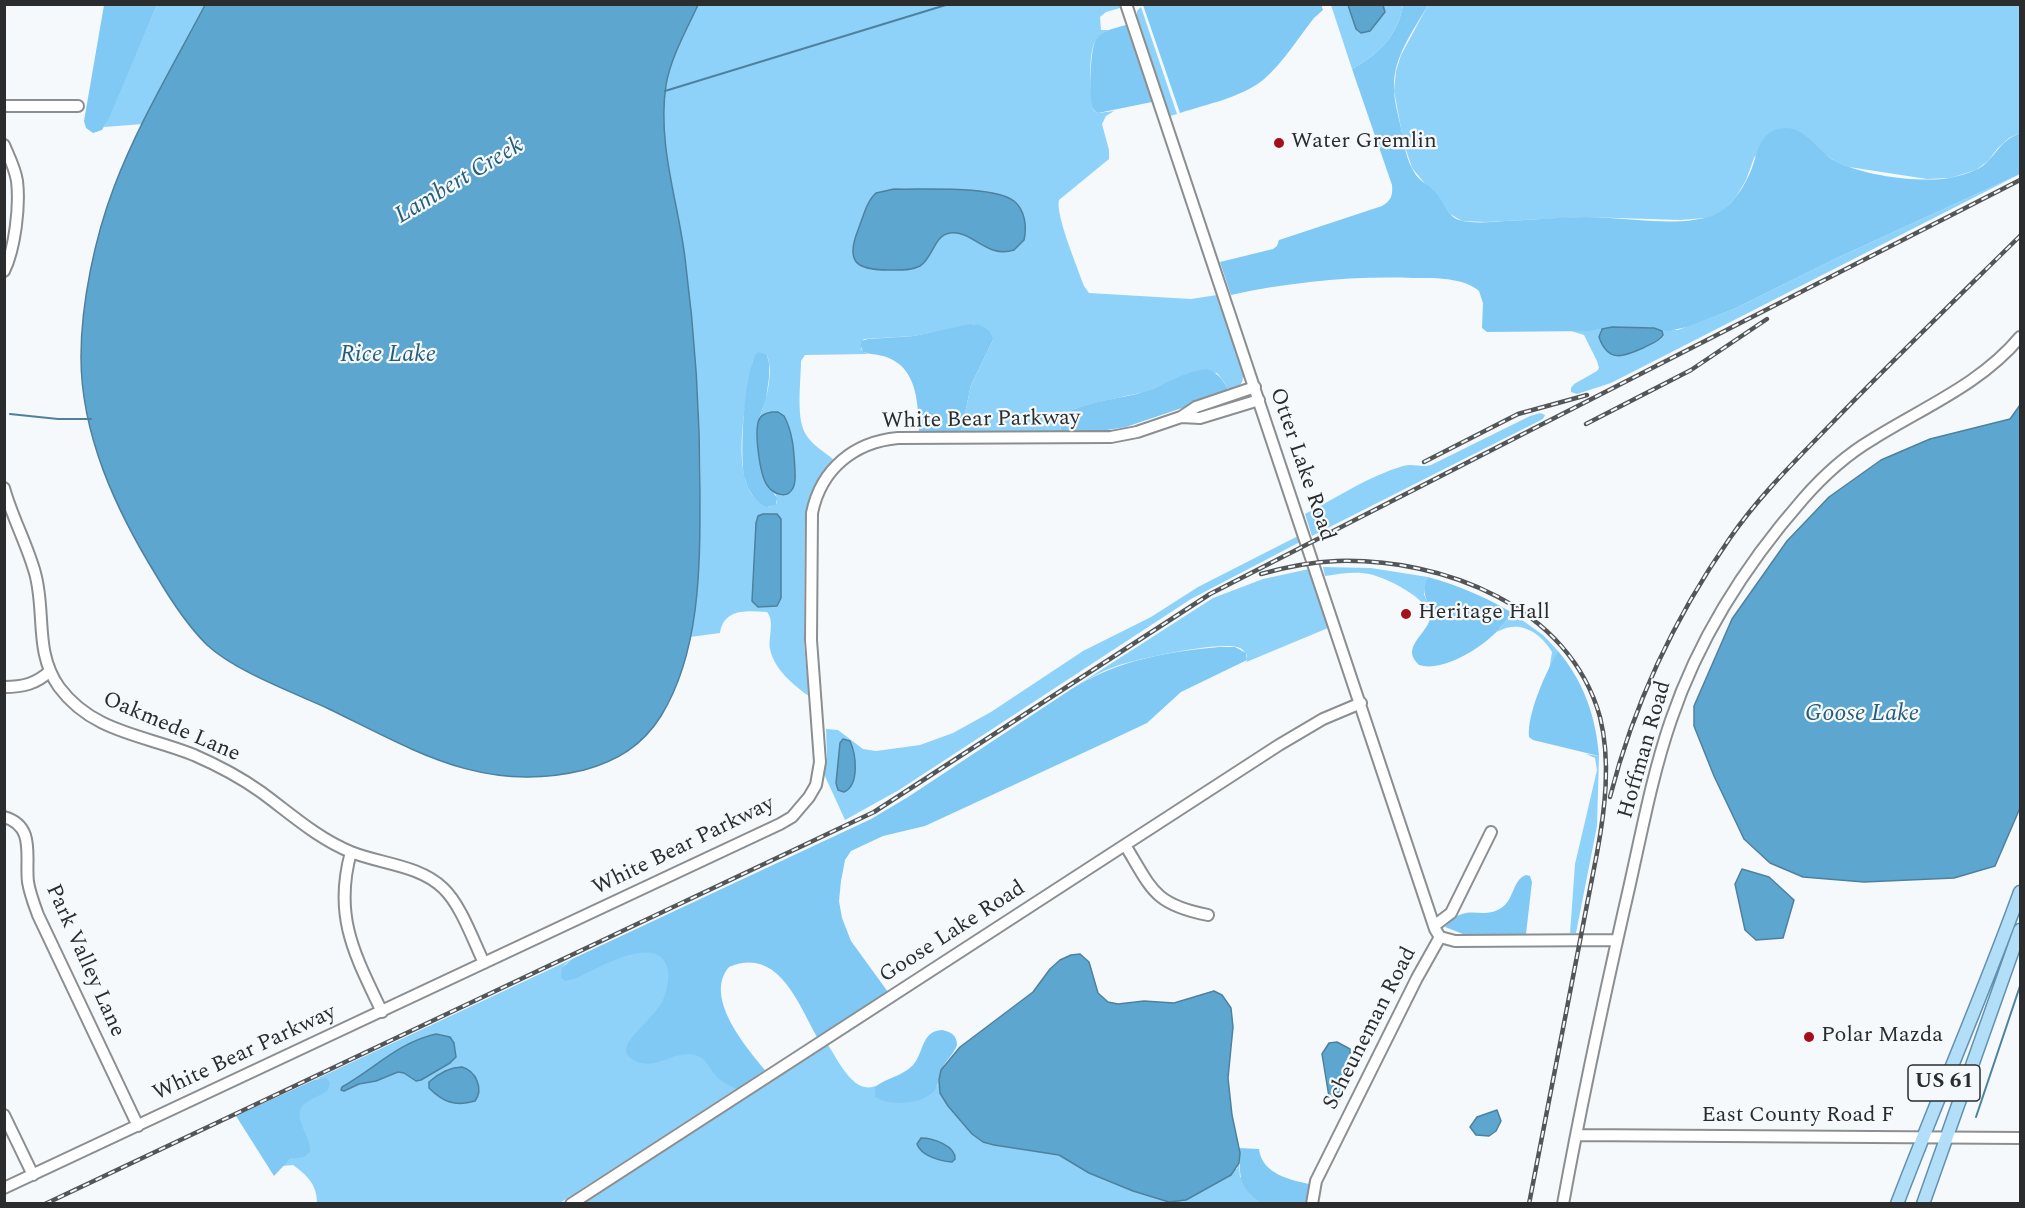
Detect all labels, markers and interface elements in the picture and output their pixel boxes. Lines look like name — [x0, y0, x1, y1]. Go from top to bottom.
place label: Water Gremlin — [1291, 130, 1437, 156]
water label: Lambert Creek — [391, 132, 529, 232]
marker: Water Gremlin — [1272, 136, 1286, 150]
water label: Rice Lake — [340, 342, 436, 370]
street label: Otter Lake Road — [1262, 385, 1340, 545]
street label: White Bear Parkway — [881, 406, 1081, 436]
place label: Heritage Hall — [1418, 601, 1550, 627]
marker: Heritage Hall — [1399, 607, 1413, 621]
street label: Hoffman Road — [1614, 678, 1678, 822]
street label: Oakmede Lane — [98, 687, 244, 769]
water label: Goose Lake — [1805, 701, 1919, 729]
street label: White Bear Parkway — [589, 792, 779, 902]
street label: Goose Lake Road — [875, 876, 1031, 990]
street label: Park Valley Lane — [38, 881, 130, 1041]
street label: Scheuneman Road — [1319, 943, 1423, 1115]
street label: White Bear Parkway — [149, 1000, 341, 1108]
place label: Polar Mazda — [1821, 1024, 1943, 1050]
marker: Polar Mazda — [1802, 1030, 1816, 1044]
road number: US 61 — [1908, 1065, 1980, 1101]
street label: East County Road F — [1701, 1104, 1895, 1130]

